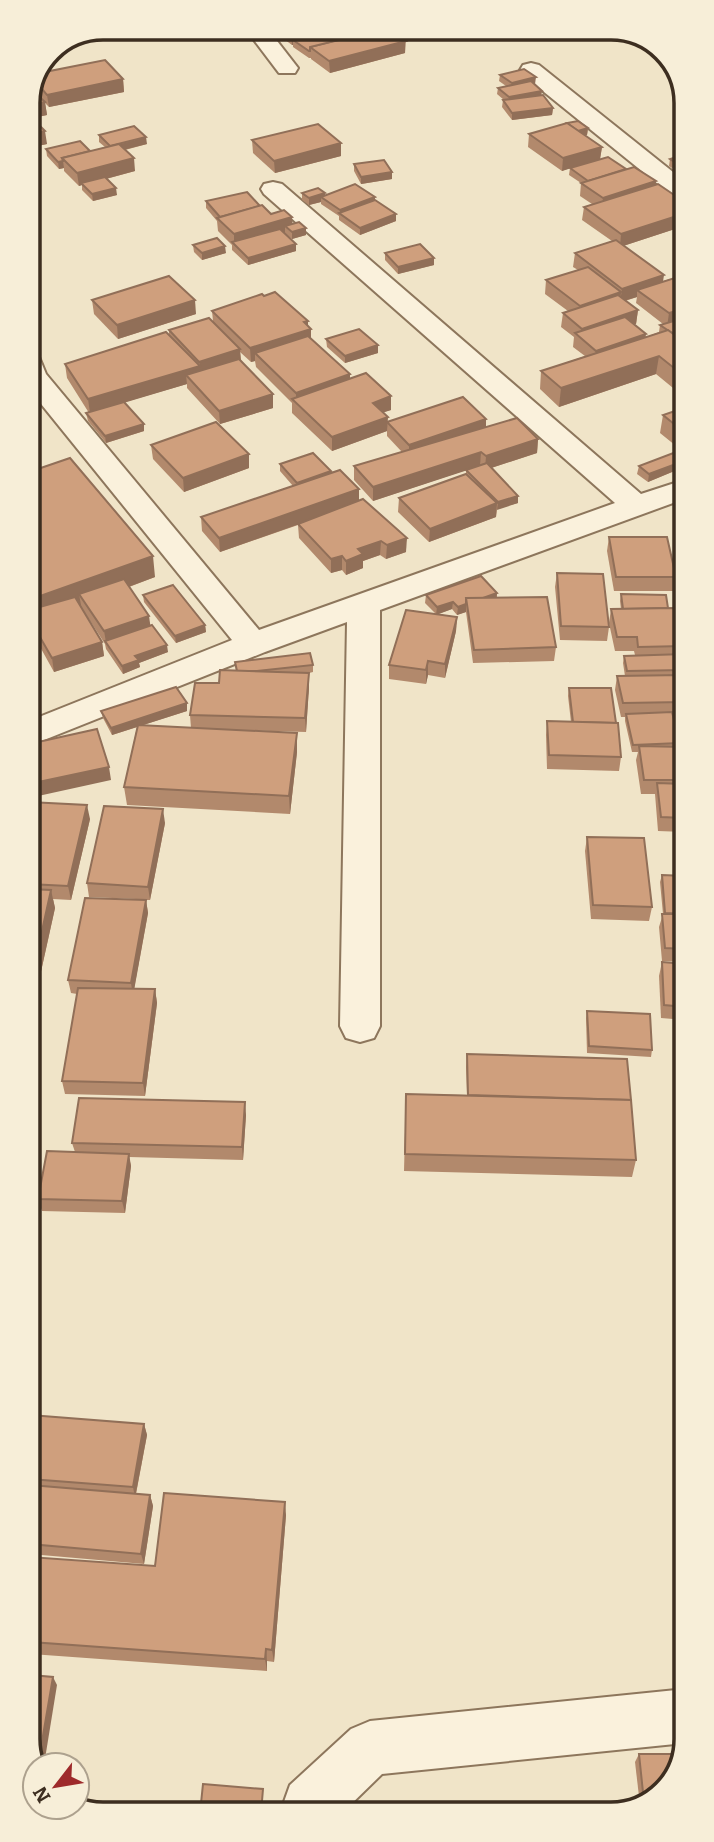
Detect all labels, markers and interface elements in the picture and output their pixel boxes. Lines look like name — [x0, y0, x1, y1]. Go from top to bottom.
north arrow — [21, 1751, 91, 1821]
text: N — [28, 1782, 55, 1807]

